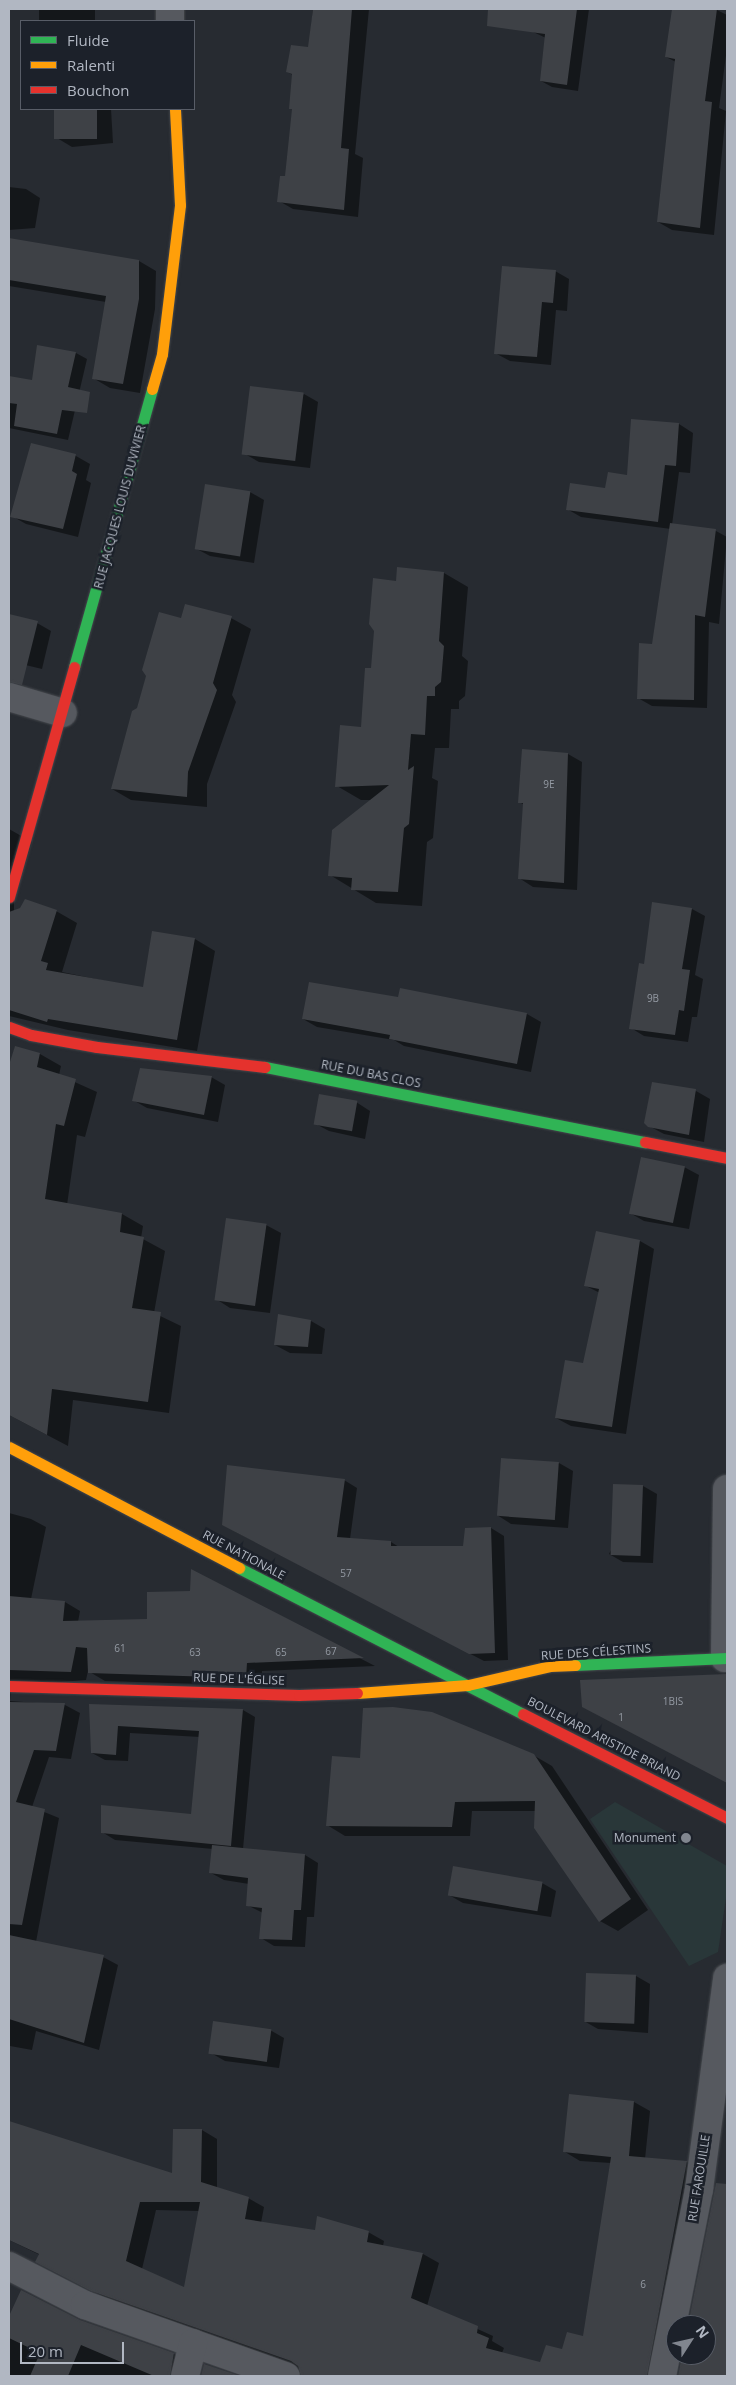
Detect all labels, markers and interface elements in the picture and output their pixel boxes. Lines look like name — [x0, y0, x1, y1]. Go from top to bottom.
legend — [20, 20, 195, 110]
text: Fluide — [67, 30, 109, 50]
text: Ralenti — [67, 55, 115, 75]
text: Bouchon — [67, 80, 130, 100]
street label: RUE JACQUES LOUIS DUVIVIER — [91, 424, 149, 590]
house number: 9E — [543, 779, 555, 791]
house number: 9B — [647, 993, 659, 1005]
street label: RUE DU BAS CLOS — [320, 1057, 422, 1091]
street label: RUE NATIONALE — [200, 1527, 288, 1583]
house number: 57 — [340, 1568, 352, 1580]
street label: RUE DES CÉLESTINS — [540, 1641, 652, 1663]
house number: 61 — [114, 1643, 126, 1655]
house number: 67 — [325, 1646, 337, 1658]
house number: 63 — [189, 1647, 201, 1659]
house number: 65 — [275, 1647, 287, 1659]
street label: RUE DE L'ÉGLISE — [193, 1670, 285, 1688]
street label: BOULEVARD ARISTIDE BRIAND — [525, 1694, 683, 1784]
house number: 1BIS — [663, 1696, 683, 1708]
house number: 1 — [618, 1712, 624, 1724]
place label: Monument — [614, 1831, 676, 1845]
marker: Monument — [680, 1832, 692, 1844]
street label: RUE FAROUILLE — [685, 2134, 713, 2222]
house number: 6 — [640, 2279, 646, 2291]
north arrow — [666, 2315, 716, 2365]
text: N — [692, 2322, 714, 2342]
scale bar — [22, 2332, 126, 2364]
text: 20 m — [28, 2341, 63, 2361]

